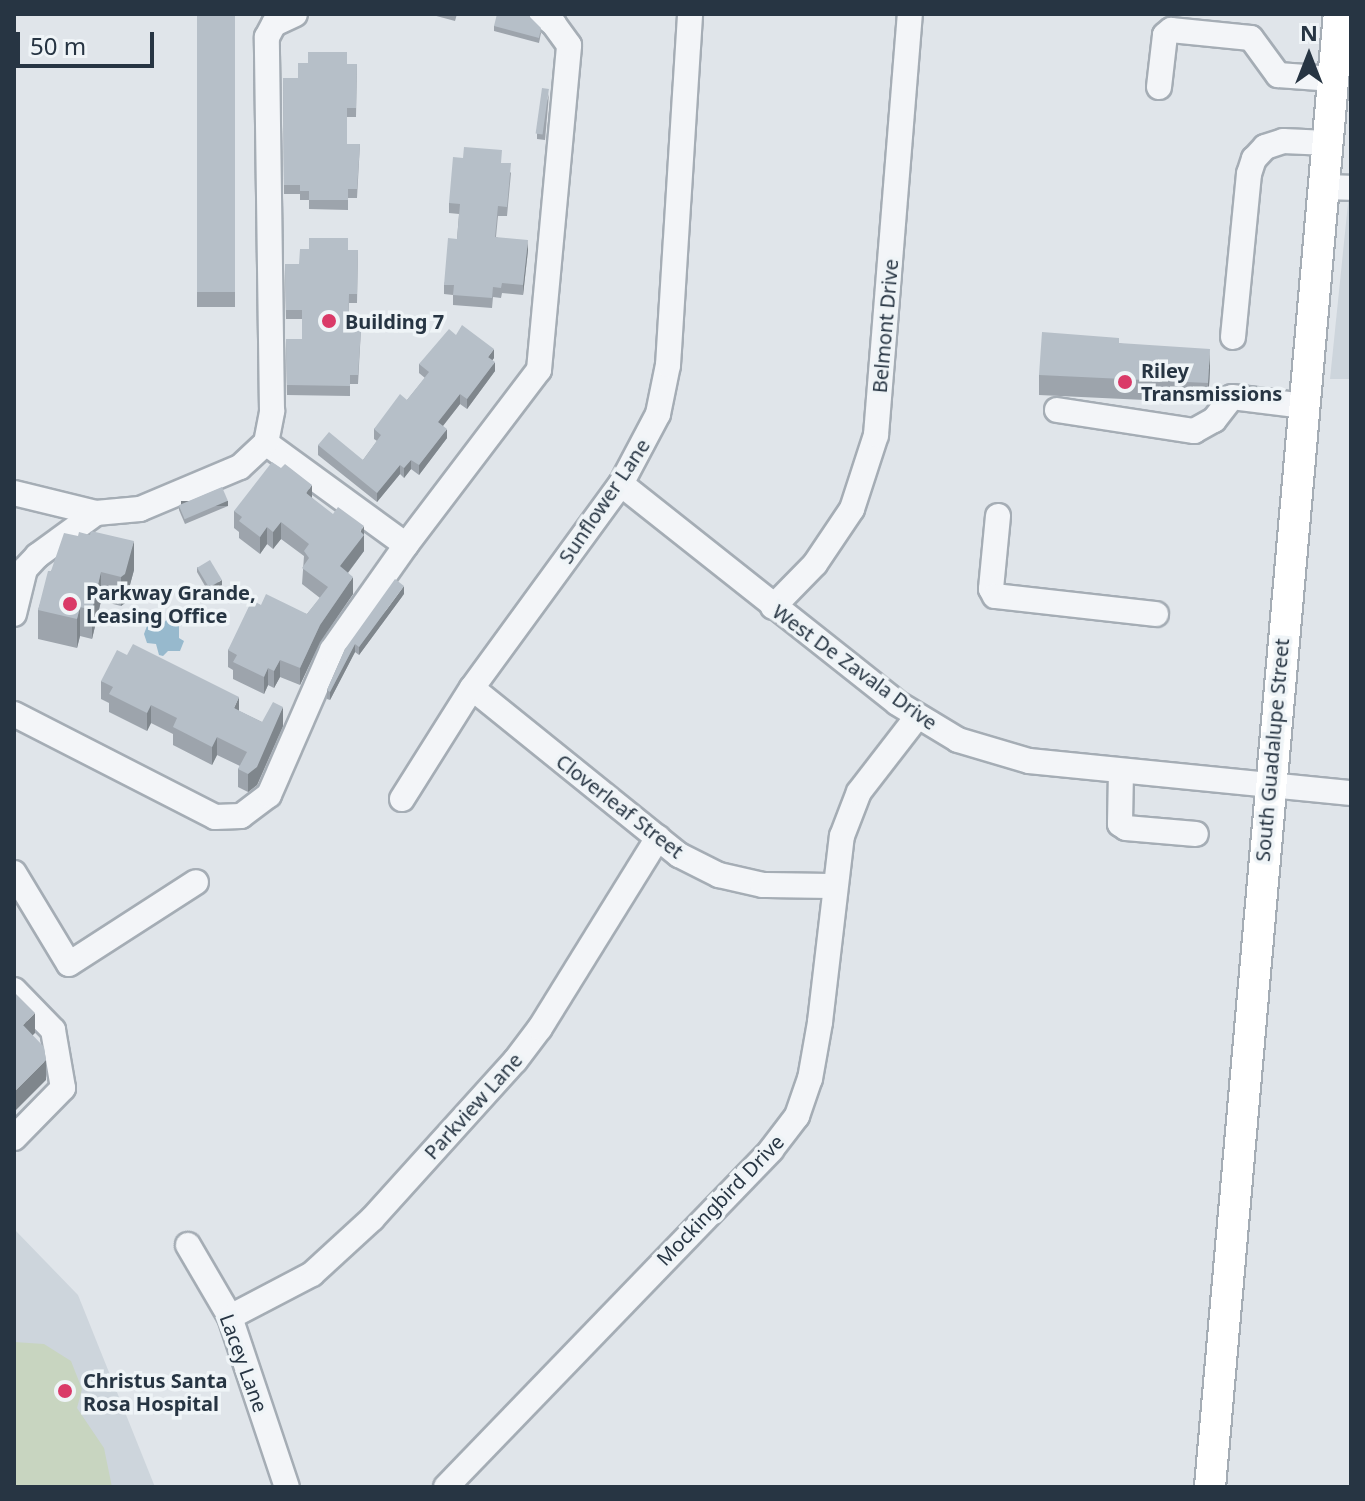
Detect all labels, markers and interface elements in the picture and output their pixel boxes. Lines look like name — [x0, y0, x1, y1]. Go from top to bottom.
scale bar — [20, 16, 158, 66]
north arrow — [1269, 16, 1349, 96]
text: N — [1300, 17, 1318, 47]
text: 50 m — [30, 29, 86, 62]
street label: Belmont Drive — [867, 258, 903, 394]
place label: Building 7 — [345, 309, 444, 333]
marker: Building 7 — [320, 312, 338, 330]
place label: Riley Transmissions — [1141, 358, 1282, 405]
marker: Riley Transmissions — [1116, 373, 1134, 391]
street label: Sunflower Lane — [553, 434, 655, 568]
place label: Parkway Grande, Leasing Office — [86, 580, 256, 627]
marker: Parkway Grande, Leasing Office — [61, 595, 79, 613]
street label: West De Zavala Drive — [768, 599, 942, 735]
street label: South Guadalupe Street — [1250, 637, 1294, 863]
street label: Cloverleaf Street — [552, 749, 688, 863]
street label: Parkview Lane — [419, 1048, 527, 1164]
street label: Mockingbird Drive — [651, 1130, 789, 1270]
street label: Lacey Lane — [215, 1311, 273, 1415]
place label: Christus Santa Rosa Hospital — [83, 1368, 227, 1415]
marker: Christus Santa Rosa Hospital — [54, 1380, 76, 1402]

